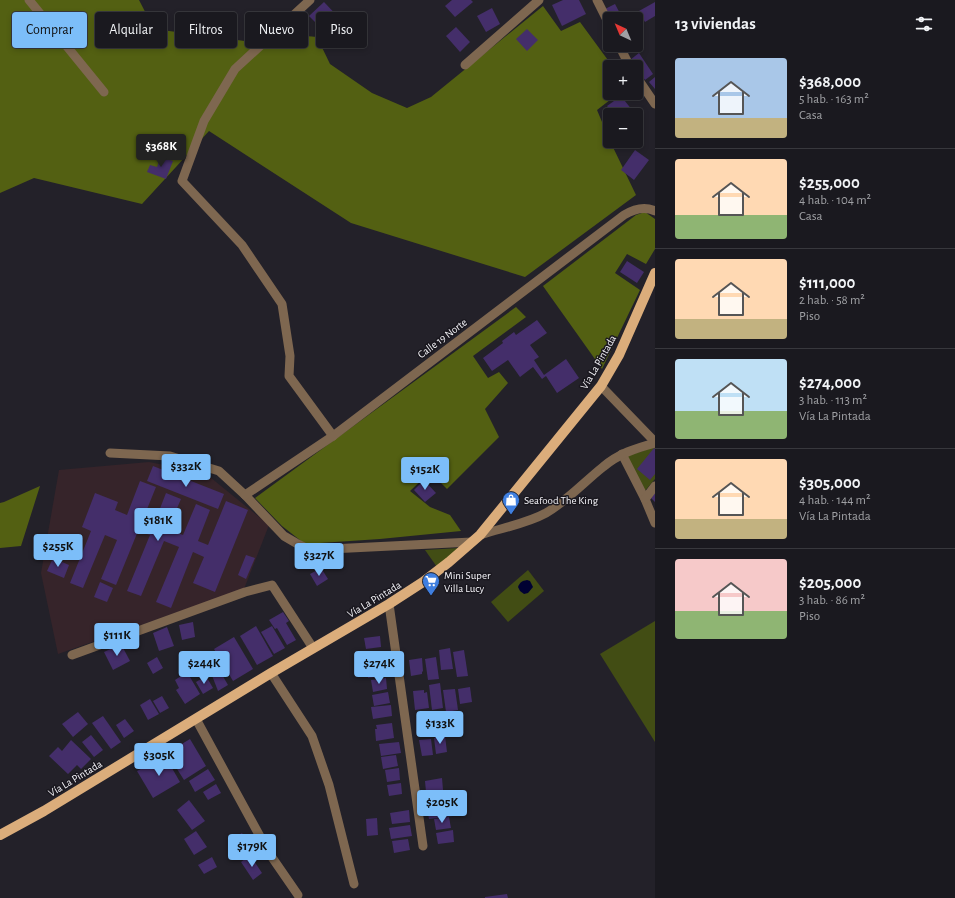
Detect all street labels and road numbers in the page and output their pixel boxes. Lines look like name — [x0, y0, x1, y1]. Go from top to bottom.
street label: Calle 19 Norte — [416, 316, 469, 360]
street label: Vía La Pintada — [579, 333, 618, 391]
street label: Vía La Pintada — [345, 579, 403, 620]
street label: Vía La Pintada — [46, 758, 104, 799]

